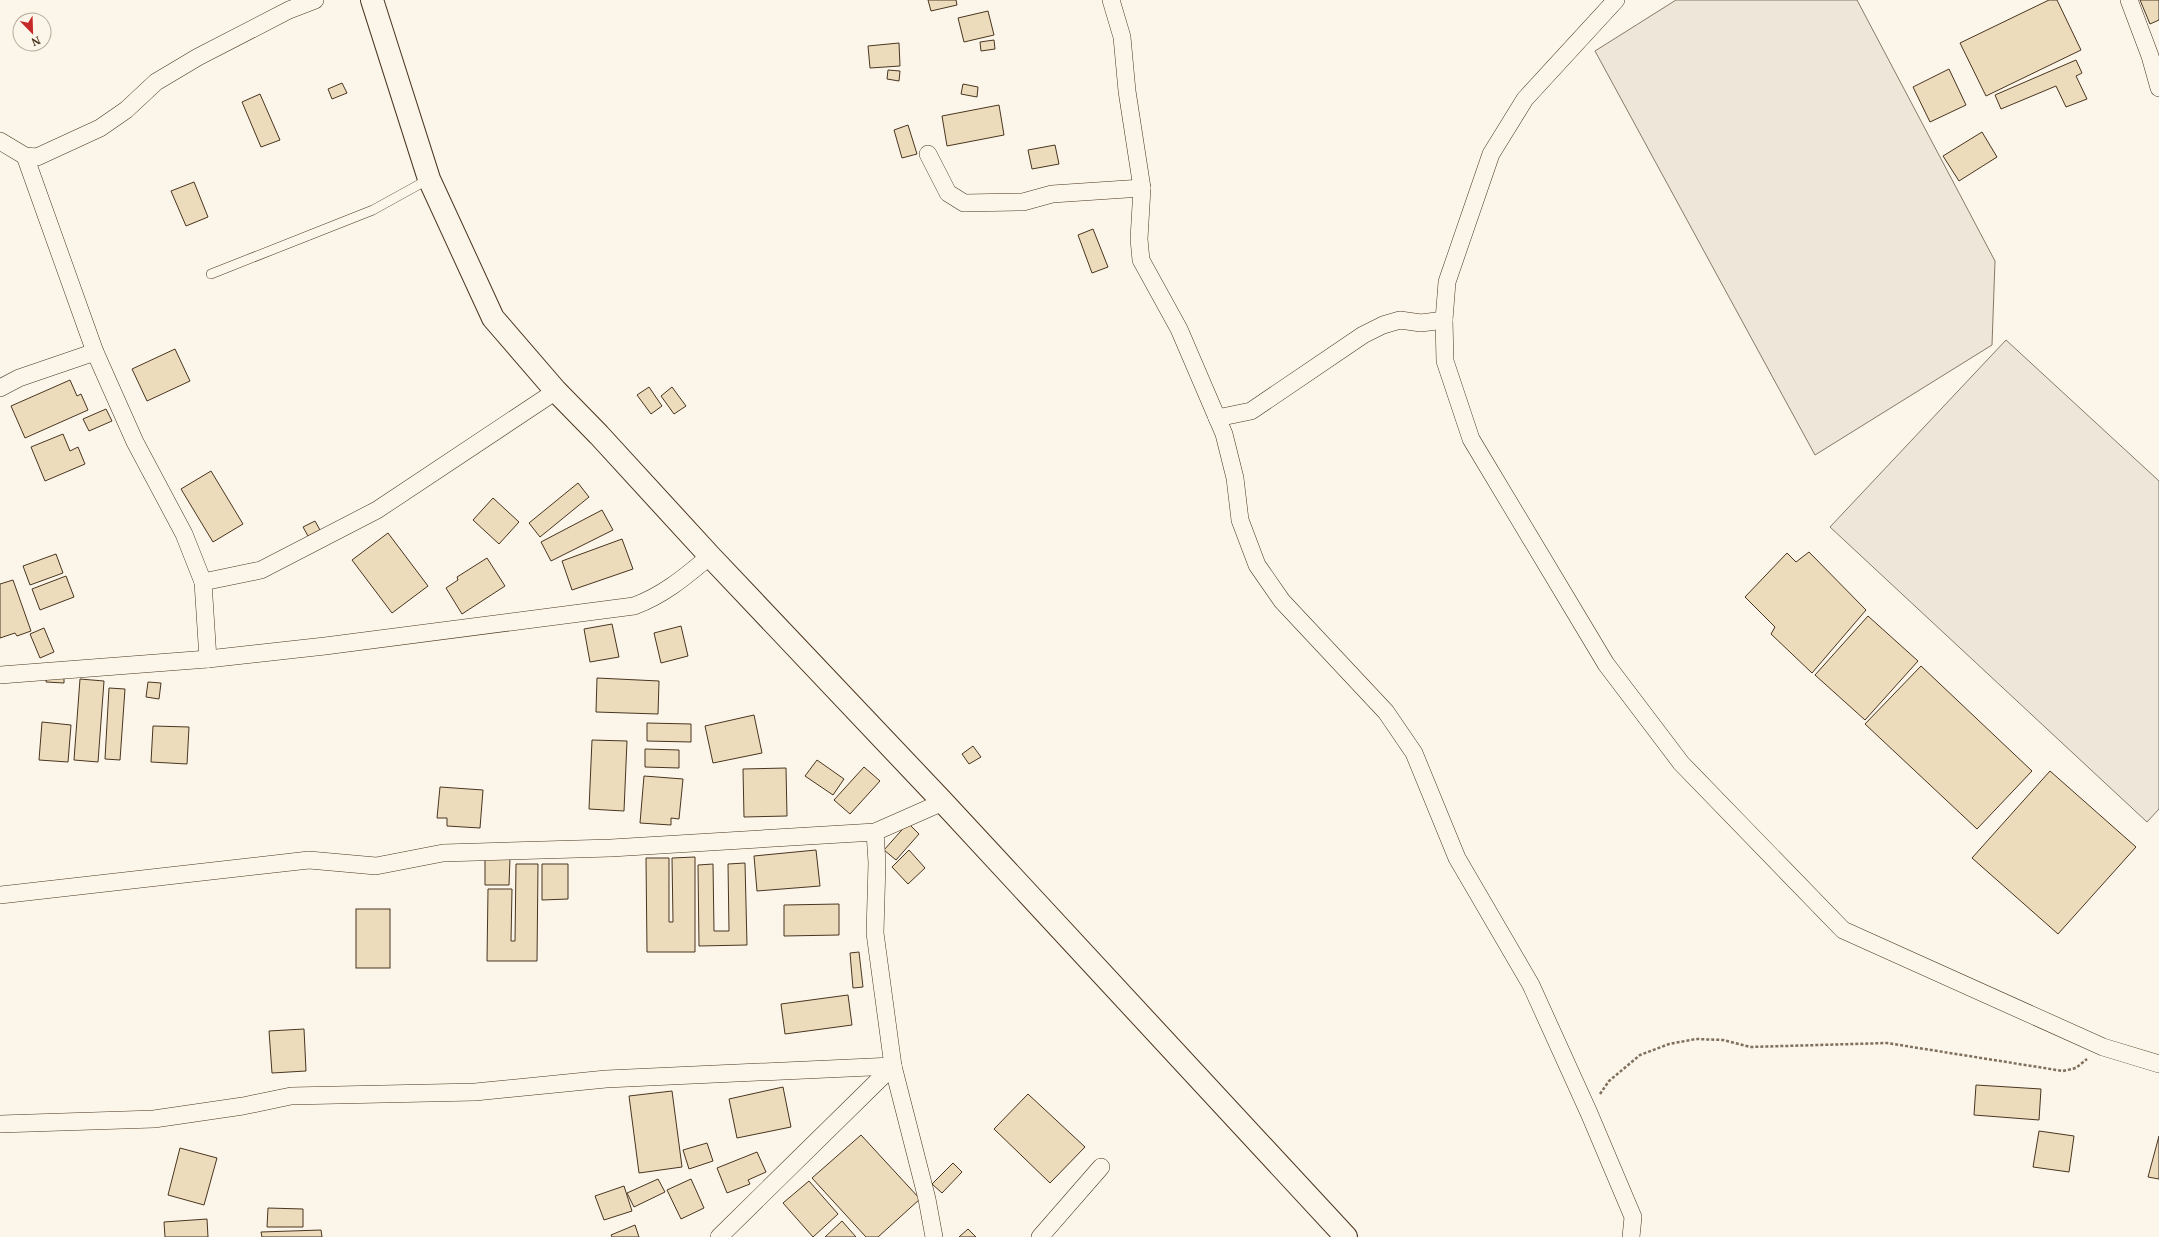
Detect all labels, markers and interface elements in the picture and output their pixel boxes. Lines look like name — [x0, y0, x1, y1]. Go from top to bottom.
north arrow — [12, 12, 52, 52]
text: N — [29, 33, 42, 50]

